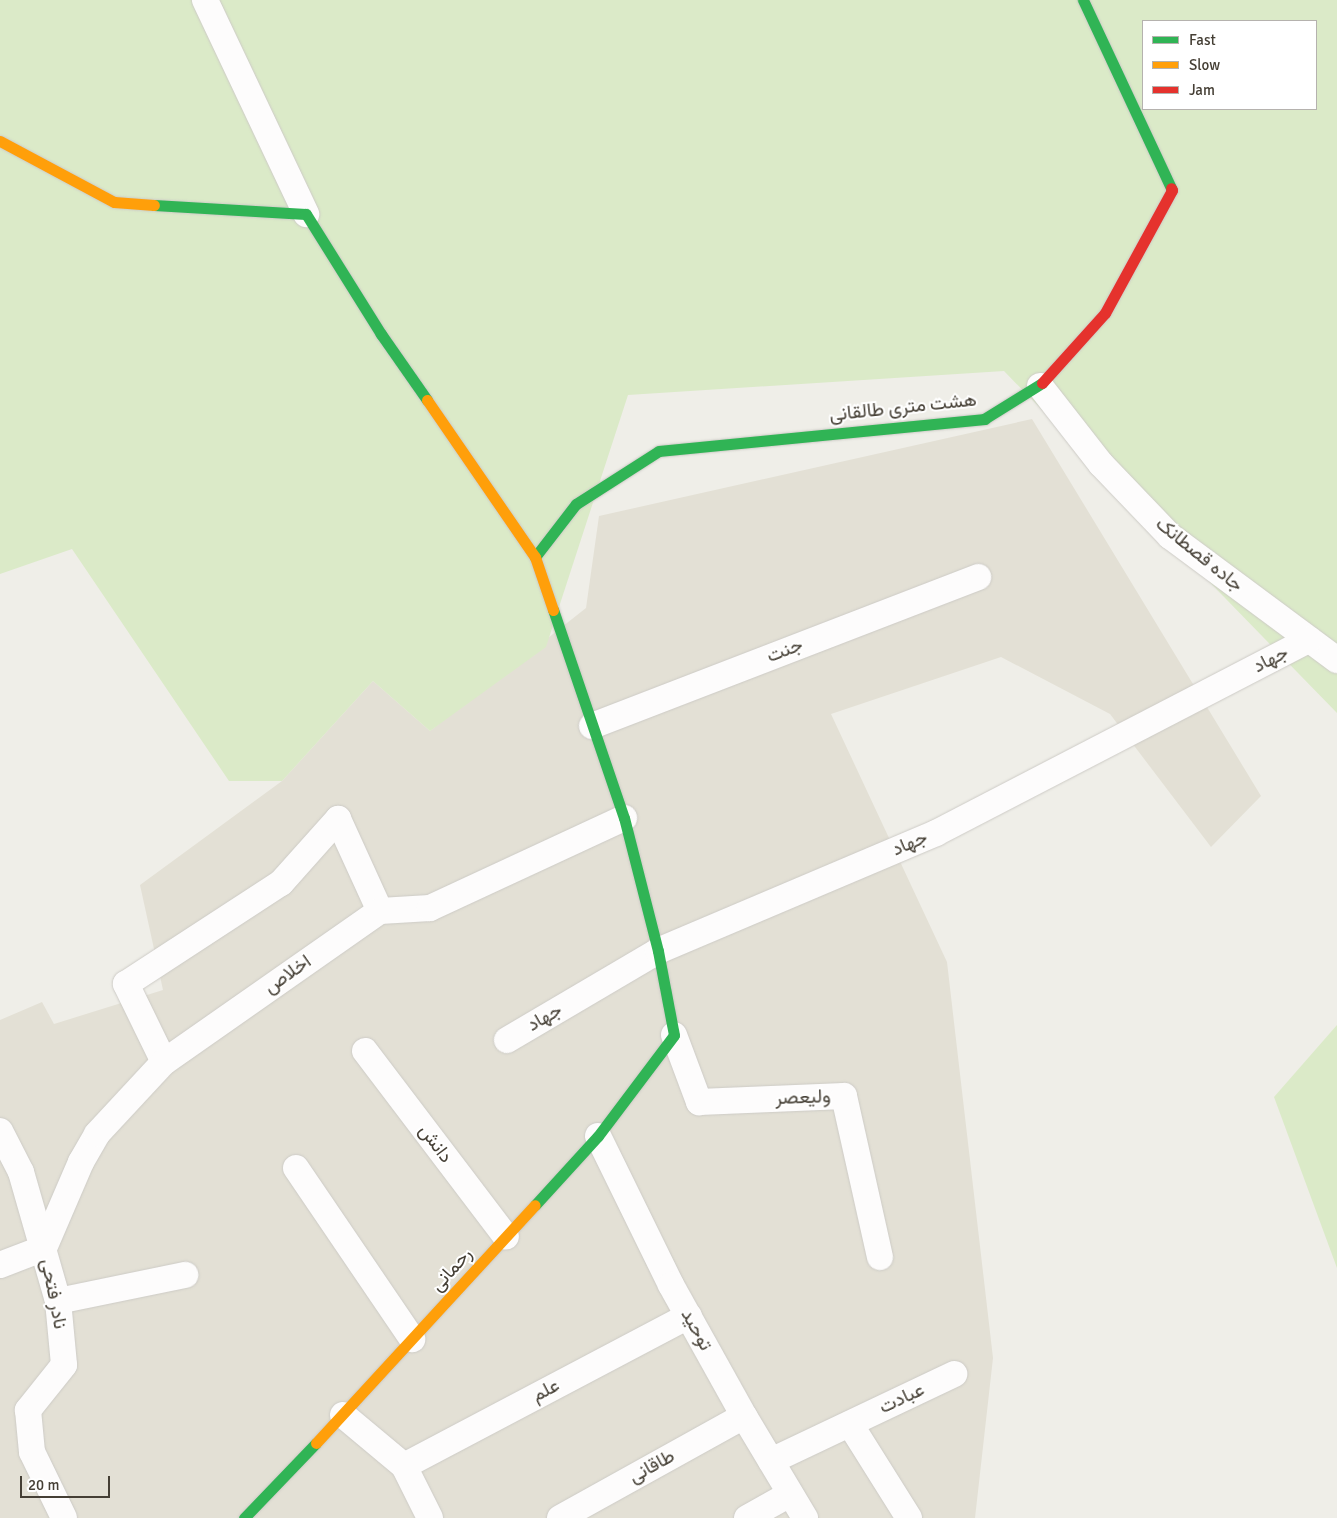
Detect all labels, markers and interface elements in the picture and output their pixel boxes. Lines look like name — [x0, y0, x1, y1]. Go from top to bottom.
legend — [1142, 20, 1317, 110]
text: Fast — [1189, 31, 1216, 49]
text: Slow — [1189, 56, 1220, 74]
text: Jam — [1189, 81, 1215, 99]
street label: هشت متری طالقانی — [828, 389, 978, 427]
street label: جاده قصطانک — [1151, 513, 1247, 597]
street label: جنت — [764, 634, 806, 668]
street label: جهاد — [1250, 642, 1292, 678]
street label: جهاد — [889, 826, 931, 862]
street label: اخلاص — [260, 951, 316, 999]
street label: جهاد — [524, 999, 566, 1037]
street label: ولیعصر — [775, 1086, 831, 1110]
street label: دانش — [413, 1120, 457, 1168]
street label: رحمانی — [426, 1243, 478, 1297]
street label: نادر فتحی — [35, 1257, 71, 1331]
street label: توحید — [675, 1305, 717, 1355]
street label: علم — [528, 1374, 564, 1408]
street label: عبادت — [876, 1379, 928, 1419]
street label: طاقانی — [625, 1445, 679, 1489]
scale bar — [22, 1466, 112, 1498]
text: 20 m — [28, 1476, 59, 1494]

